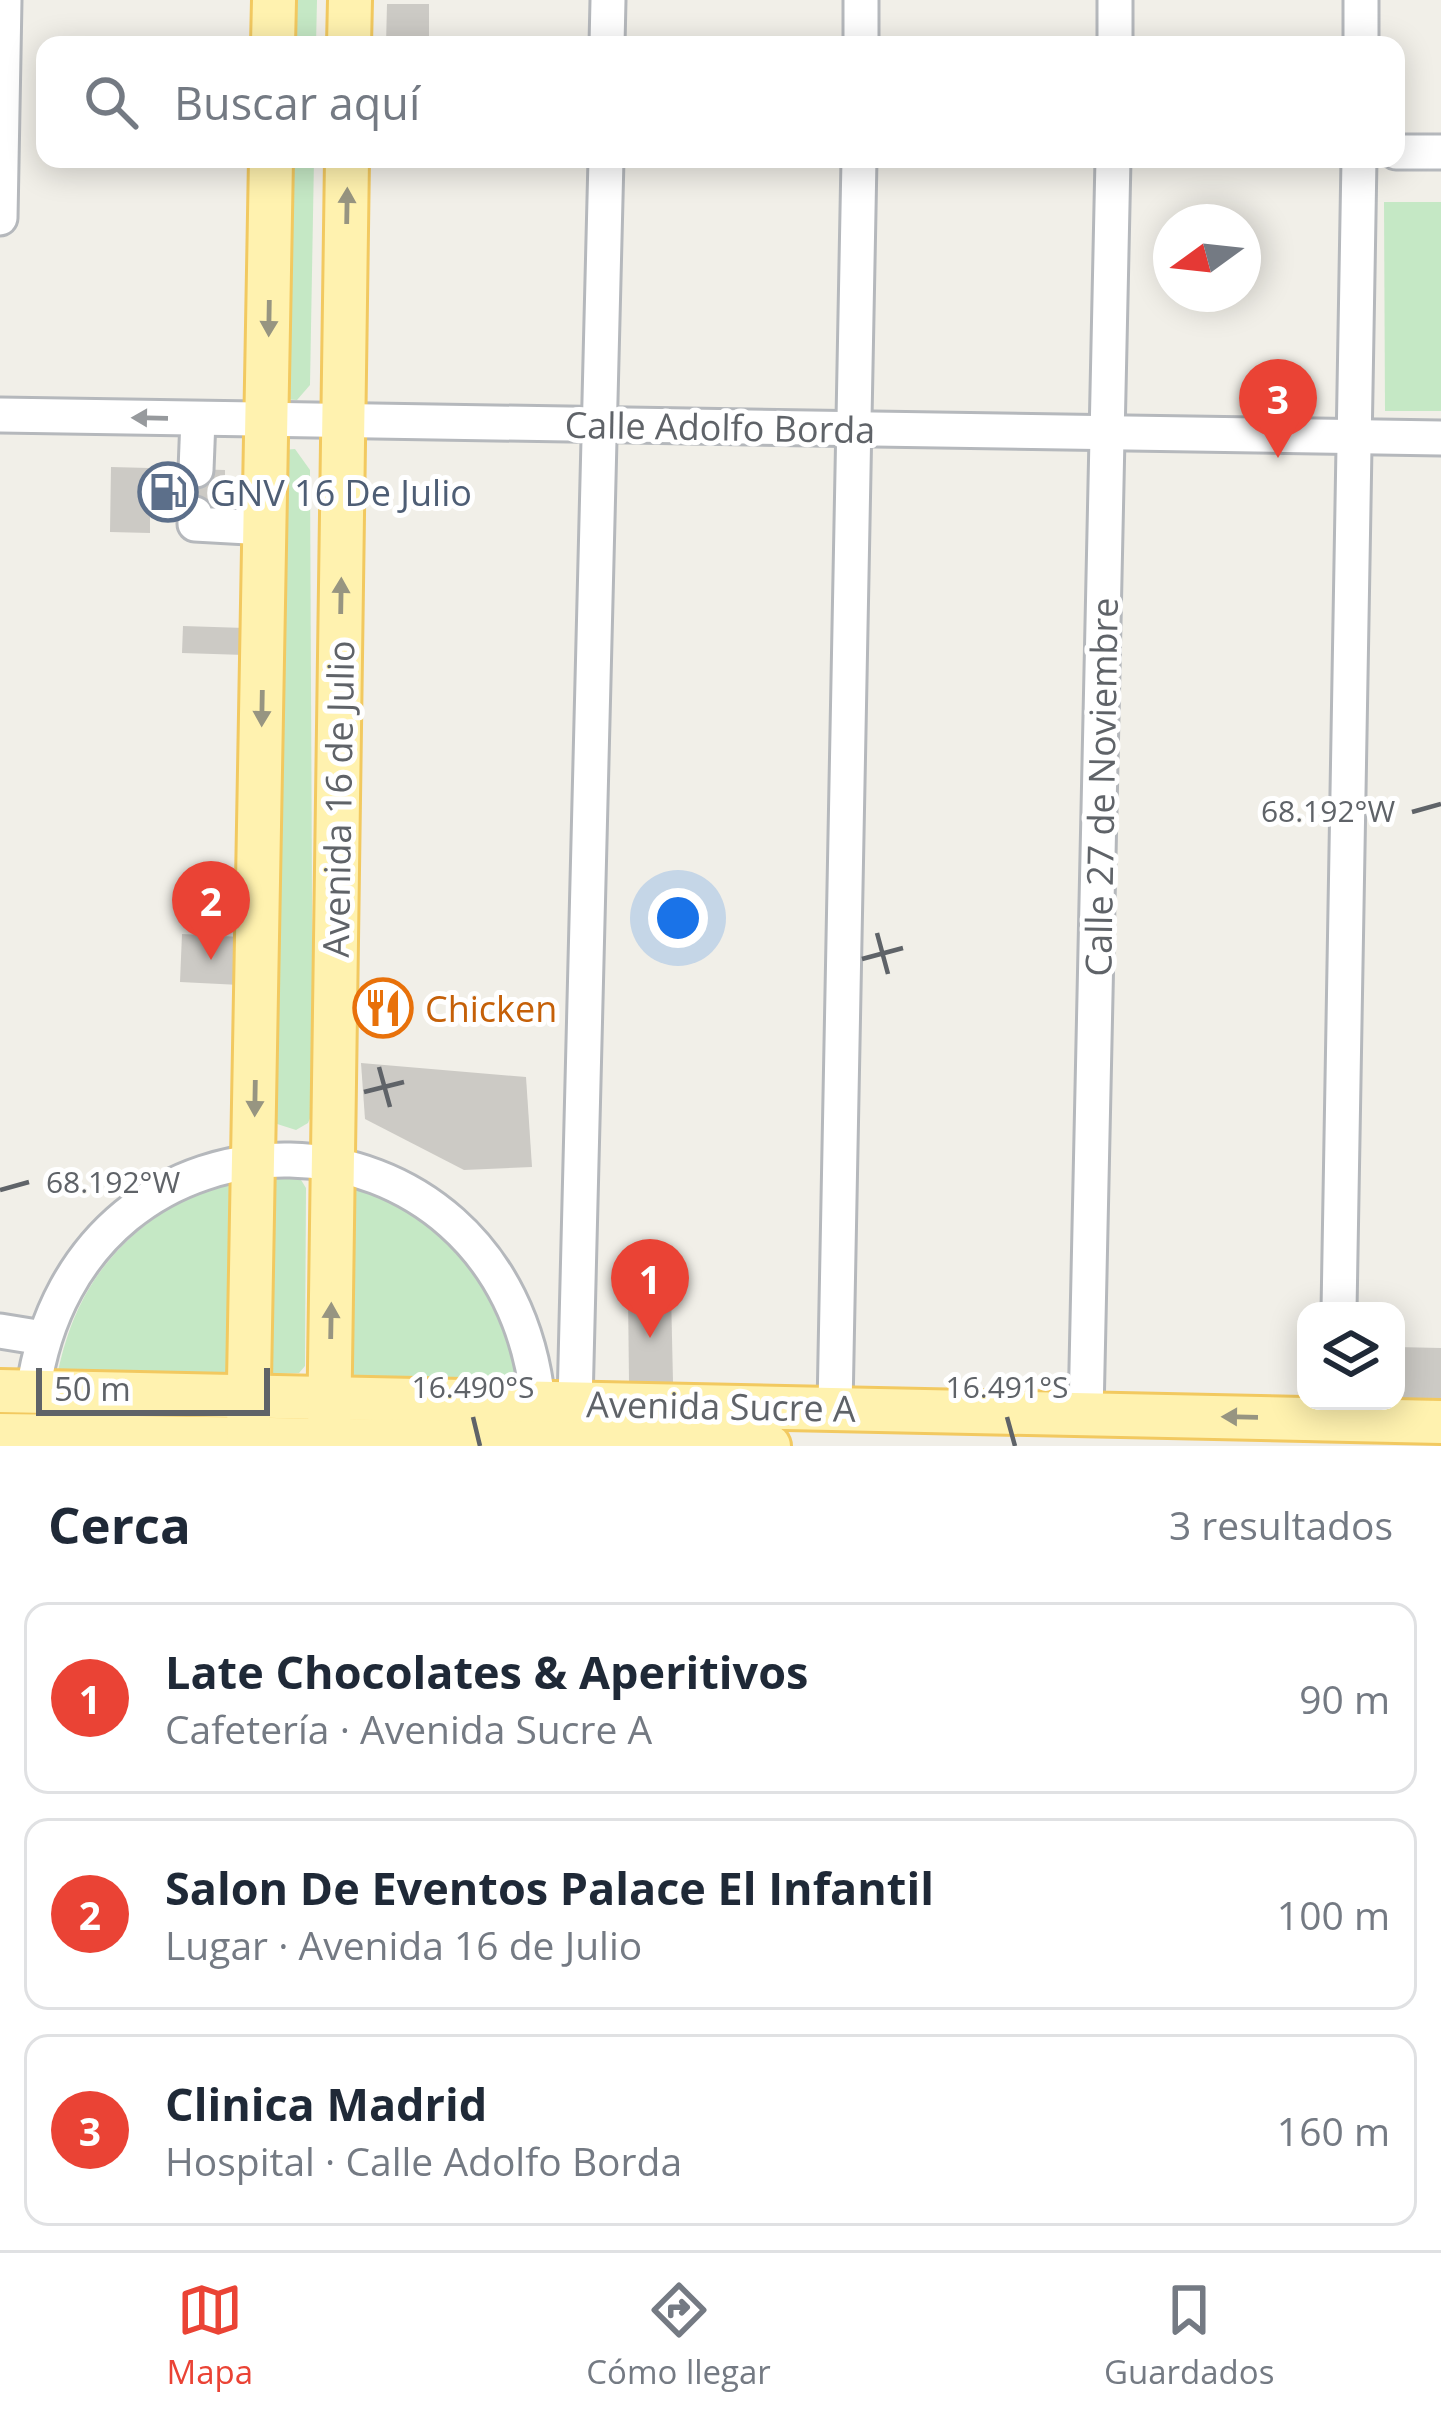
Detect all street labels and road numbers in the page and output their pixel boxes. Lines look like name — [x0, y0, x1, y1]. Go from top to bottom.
street label: Calle Adolfo Borda — [564, 400, 876, 454]
street label: Calle 27 de Noviembre — [1073, 597, 1129, 977]
street label: Avenida 16 de Julio — [311, 640, 365, 958]
street label: Avenida Sucre A — [586, 1379, 856, 1433]

